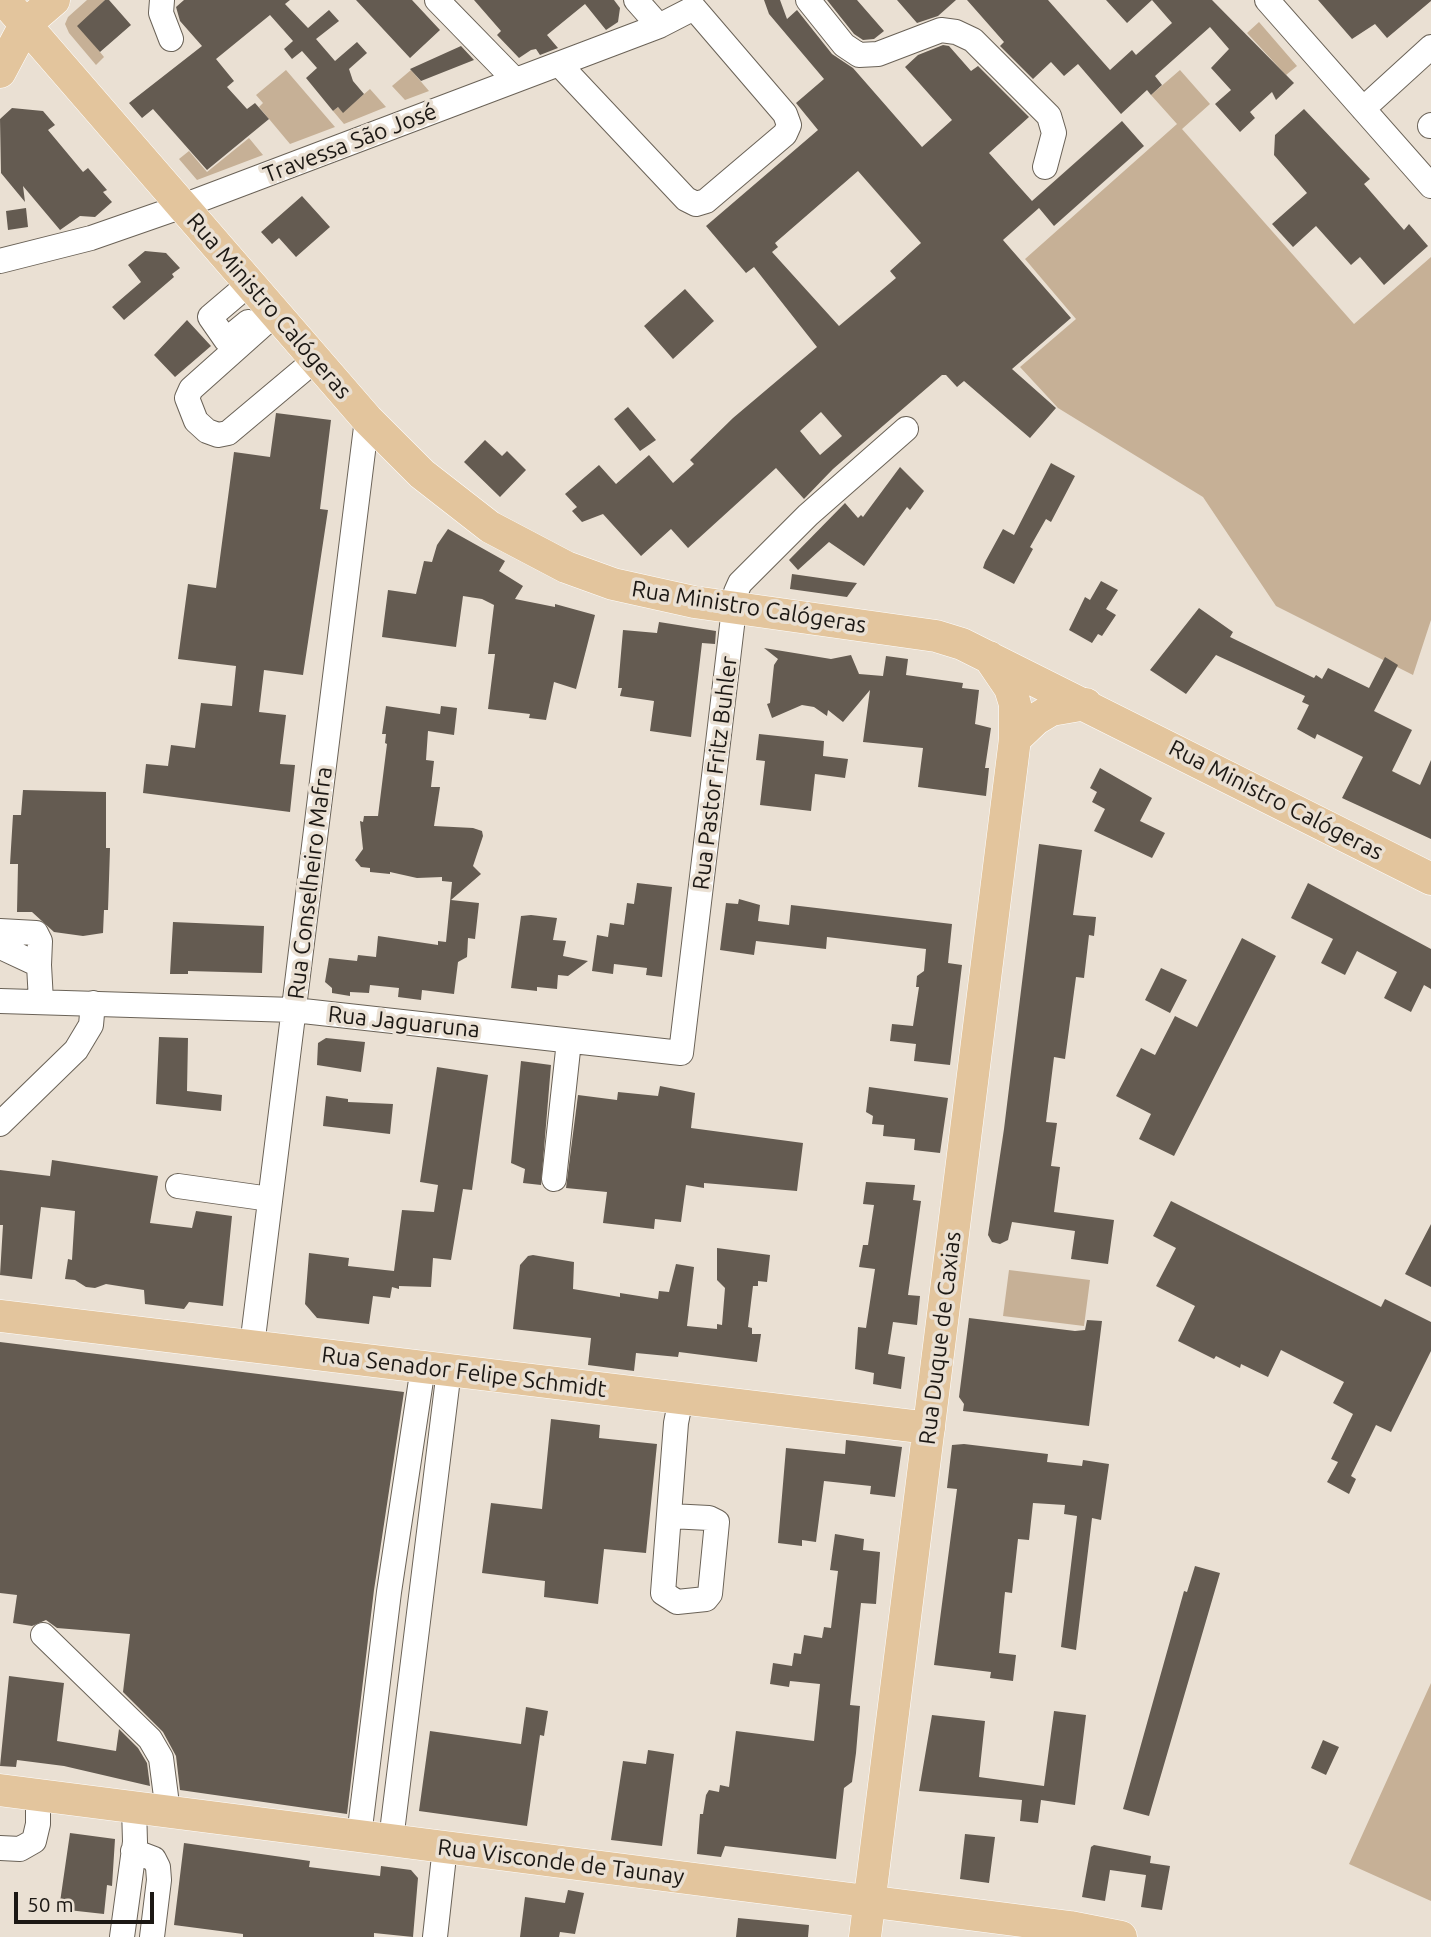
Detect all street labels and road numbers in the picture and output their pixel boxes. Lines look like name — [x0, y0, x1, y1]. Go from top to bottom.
street label: Travessa São José — [259, 97, 441, 189]
street label: Rua Ministro Calógeras — [181, 207, 357, 405]
street label: Rua Ministro Calógeras — [630, 575, 868, 639]
street label: Rua Pastor Fritz Buhler — [687, 654, 743, 892]
street label: Rua Ministro Calógeras — [1164, 734, 1388, 866]
street label: Rua Conselheiro Mafra — [282, 765, 338, 1001]
street label: Rua Jaguaruna — [327, 1000, 481, 1044]
street label: Rua Duque de Caxias — [913, 1230, 967, 1446]
street label: Rua Senador Felipe Schmidt — [320, 1341, 608, 1403]
street label: Rua Visconde de Taunay — [436, 1833, 686, 1891]

